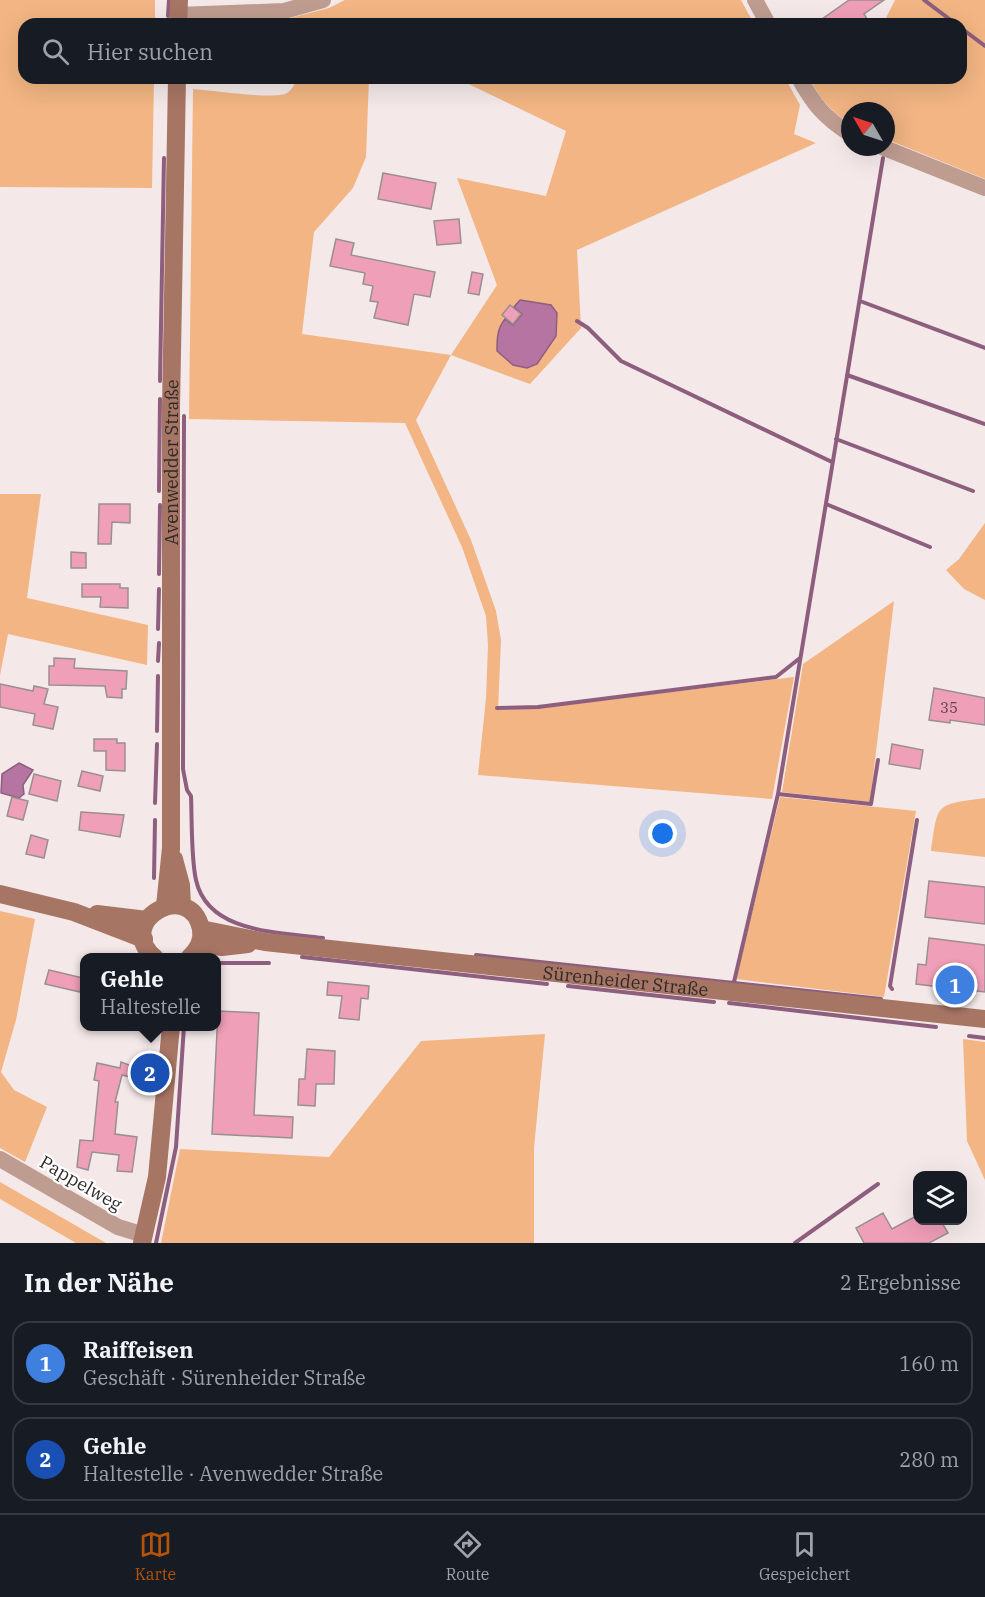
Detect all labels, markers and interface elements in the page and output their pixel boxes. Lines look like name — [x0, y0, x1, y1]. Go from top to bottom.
search box — [18, 18, 967, 84]
icon: search — [39, 35, 72, 68]
text: Hier suchen — [87, 37, 213, 66]
north arrow — [841, 102, 895, 156]
street label: Avenwedder Straße — [159, 379, 183, 545]
house number: 35 — [940, 698, 958, 717]
your location — [648, 819, 677, 848]
popup — [80, 953, 221, 1031]
street label: Sürenheider Straße — [542, 960, 710, 1001]
pin: 1 — [936, 962, 974, 1008]
text: Gehle — [100, 964, 164, 993]
text: Haltestelle — [100, 993, 201, 1020]
pin: 2 — [130, 1050, 170, 1096]
street label: Pappelweg — [36, 1150, 127, 1216]
map controls — [913, 1171, 967, 1225]
button: layers — [913, 1171, 967, 1225]
text: In der Nähe — [24, 1265, 174, 1299]
text: 2 Ergebnisse — [840, 1269, 961, 1296]
text: Raiffeisen — [83, 1335, 193, 1364]
text: 1 — [40, 1350, 52, 1377]
text: 160 m — [899, 1350, 959, 1377]
text: Geschäft · Sürenheider Straße — [83, 1364, 366, 1391]
text: Gehle — [83, 1431, 146, 1460]
text: 2 — [40, 1446, 52, 1473]
text: 280 m — [899, 1446, 959, 1473]
text: Haltestelle · Avenwedder Straße — [83, 1460, 383, 1487]
tab: Karte — [135, 1528, 176, 1584]
tab: Route — [446, 1528, 489, 1584]
tab: Gespeichert — [759, 1528, 850, 1584]

